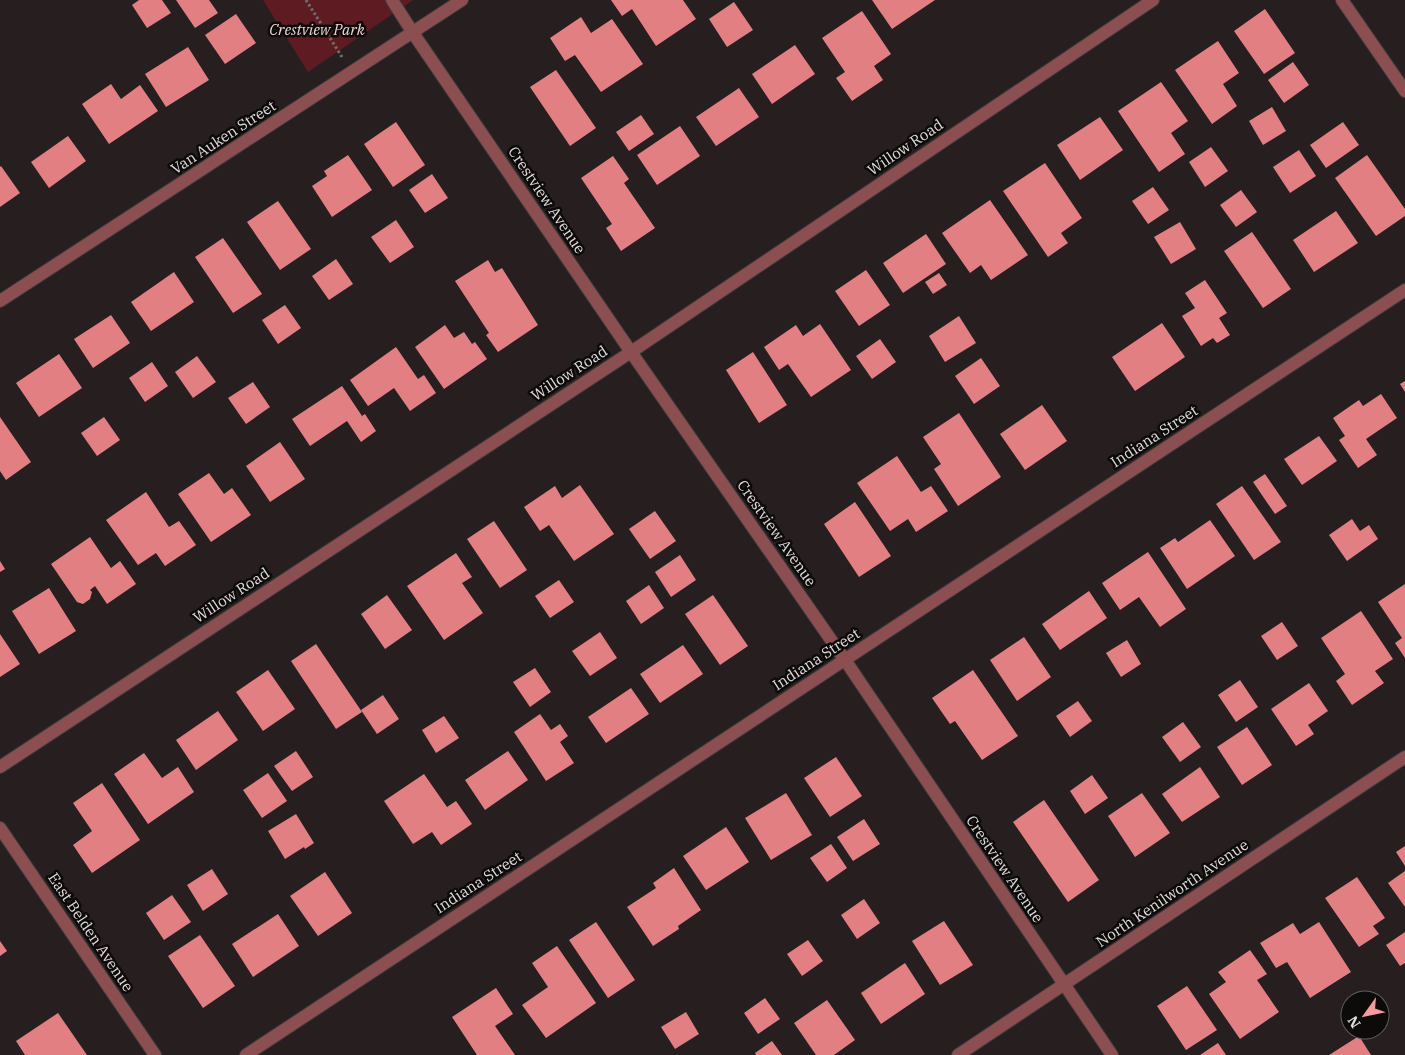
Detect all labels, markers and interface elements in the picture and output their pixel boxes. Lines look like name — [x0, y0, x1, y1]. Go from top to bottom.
park label: Crestview Park — [269, 20, 365, 39]
street label: Van Auken Street — [167, 96, 279, 178]
street label: Willow Road — [864, 115, 946, 179]
street label: Crestview Avenue — [504, 143, 590, 257]
street label: Willow Road — [527, 341, 611, 405]
street label: Indiana Street — [1107, 401, 1201, 471]
street label: Crestview Avenue — [733, 476, 821, 590]
street label: Willow Road — [189, 563, 273, 627]
street label: Indiana Street — [769, 624, 863, 694]
street label: Crestview Avenue — [962, 812, 1048, 926]
street label: North Kenilworth Avenue — [1092, 835, 1252, 951]
street label: Indiana Street — [431, 847, 525, 917]
street label: East Belden Avenue — [44, 869, 138, 995]
north arrow — [1340, 990, 1390, 1040]
text: N — [1344, 1013, 1365, 1032]

